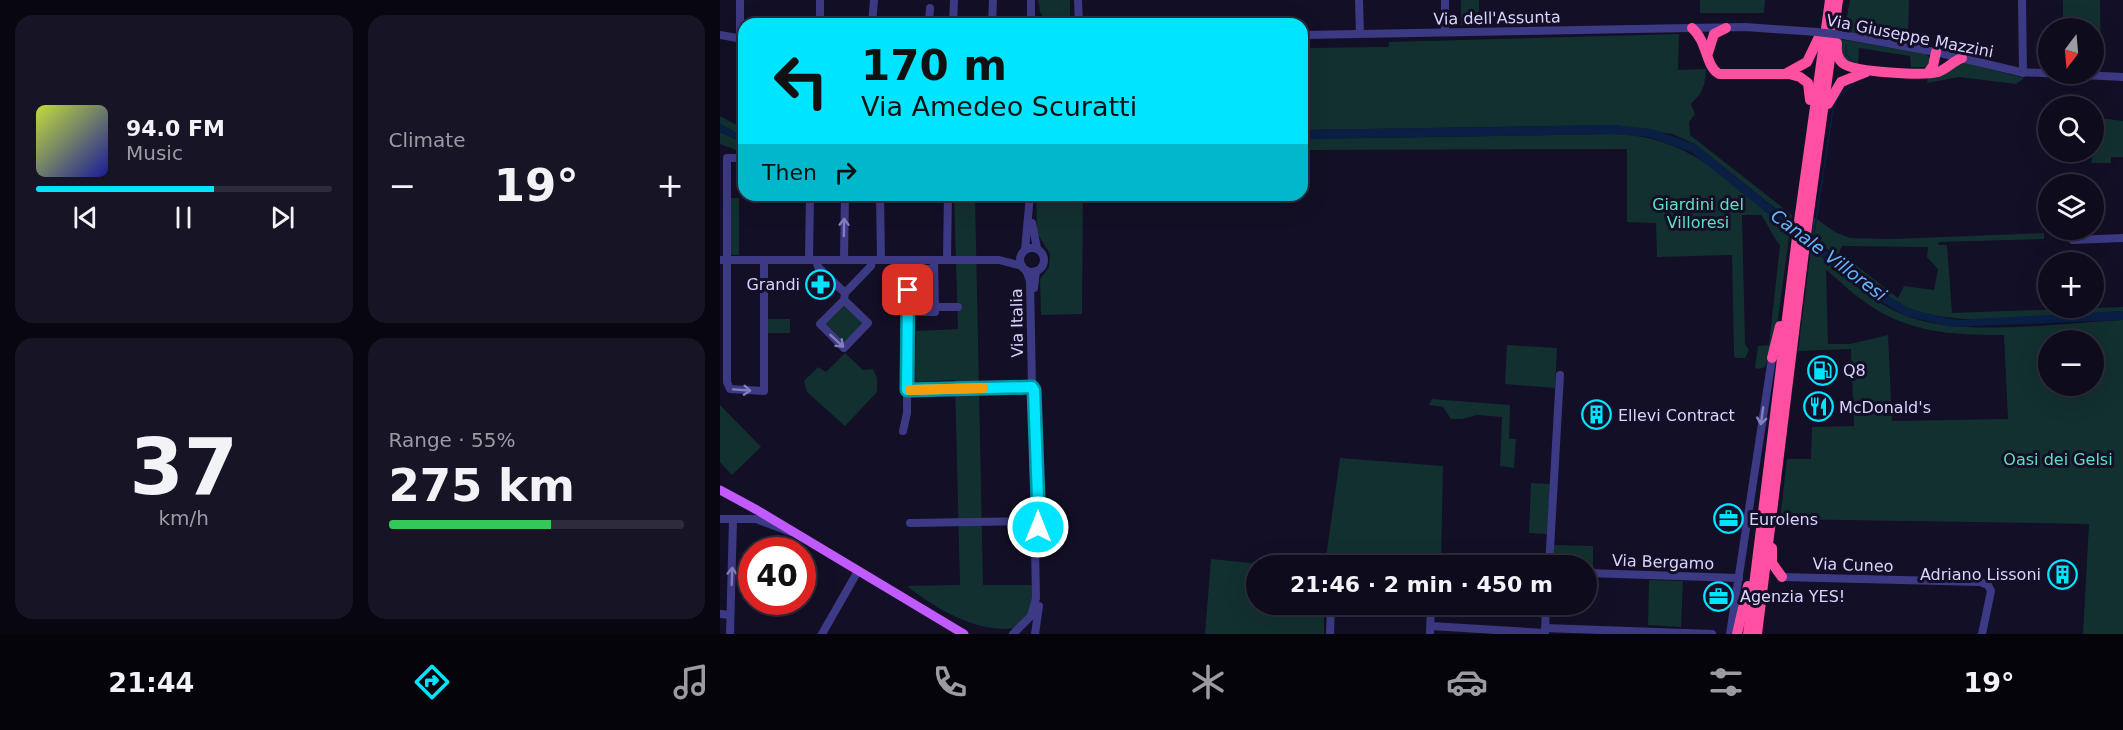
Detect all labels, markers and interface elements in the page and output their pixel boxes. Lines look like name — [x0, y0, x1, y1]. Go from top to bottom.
street label: Via dell'Assunta — [1433, 7, 1561, 29]
street label: Via Giuseppe Mazzini — [1825, 10, 1995, 62]
north arrow — [2038, 18, 2104, 84]
map controls — [2038, 18, 2104, 396]
text: 170 m — [861, 41, 1007, 90]
icon: left — [762, 42, 840, 120]
text: Via Amedeo Scuratti — [861, 91, 1137, 122]
button: search — [2038, 96, 2104, 162]
text: 94.0 FM — [126, 116, 225, 141]
text: Climate — [389, 128, 465, 152]
text: Music — [126, 141, 183, 165]
icon: right — [829, 156, 862, 189]
text: 19° — [494, 159, 579, 212]
text: Then — [762, 160, 817, 185]
text: − — [389, 166, 416, 205]
text: + — [656, 166, 684, 205]
button: layers — [2038, 174, 2104, 240]
park label: Giardini del Villoresi — [1652, 195, 1744, 232]
icon: previous — [69, 201, 102, 234]
icon: pause — [167, 201, 200, 234]
icon: next — [266, 201, 299, 234]
water label: Canale Villoresi — [1767, 205, 1891, 305]
one-way arrow — [839, 218, 850, 238]
button: + — [2038, 252, 2104, 318]
pin — [882, 264, 933, 315]
pharmacy icon: Grandi — [805, 268, 837, 300]
icon: arrive — [891, 273, 924, 306]
place label: Grandi — [746, 275, 800, 294]
street label: Via Italia — [1007, 288, 1027, 358]
button: − — [2038, 330, 2104, 396]
one-way arrow — [829, 334, 844, 348]
fuel station icon: Q8 — [1806, 354, 1838, 386]
place label: Q8 — [1843, 361, 1866, 380]
one-way arrow — [732, 384, 751, 395]
restaurant icon: McDonald's — [1802, 391, 1834, 423]
place label: McDonald's — [1839, 398, 1931, 417]
building icon: Ellevi Contract — [1581, 399, 1613, 431]
one-way arrow — [1757, 405, 1768, 425]
place label: Ellevi Contract — [1618, 406, 1735, 425]
text: 37 — [129, 422, 238, 512]
text: Range · 55% — [389, 428, 515, 452]
park label: Oasi dei Gelsi — [2003, 450, 2113, 469]
text: 275 km — [389, 459, 575, 512]
position arrow — [1006, 495, 1070, 559]
office icon: Eurolens — [1712, 503, 1744, 535]
text: km/h — [159, 506, 209, 530]
place label: Eurolens — [1749, 510, 1818, 529]
speed limit sign: 40 — [738, 537, 816, 615]
street label: Via Bergamo — [1612, 551, 1714, 573]
street label: Via Cuneo — [1812, 554, 1894, 576]
building icon: Adriano Lissoni — [2046, 558, 2078, 590]
place label: Adriano Lissoni — [1920, 565, 2041, 584]
one-way arrow — [726, 567, 737, 587]
text: 21:46 · 2 min · 450 m — [1290, 572, 1553, 597]
office icon: Agenzia YES! — [1703, 580, 1735, 612]
place label: Agenzia YES! — [1740, 587, 1845, 606]
icon: directions — [411, 661, 453, 703]
icon: music — [670, 661, 712, 703]
icon: phone — [929, 661, 971, 703]
icon: climate — [1187, 661, 1229, 703]
icon: car — [1446, 661, 1488, 703]
icon: filters — [1705, 661, 1747, 703]
text: 21:44 — [108, 667, 194, 698]
text: 19° — [1963, 667, 2015, 698]

